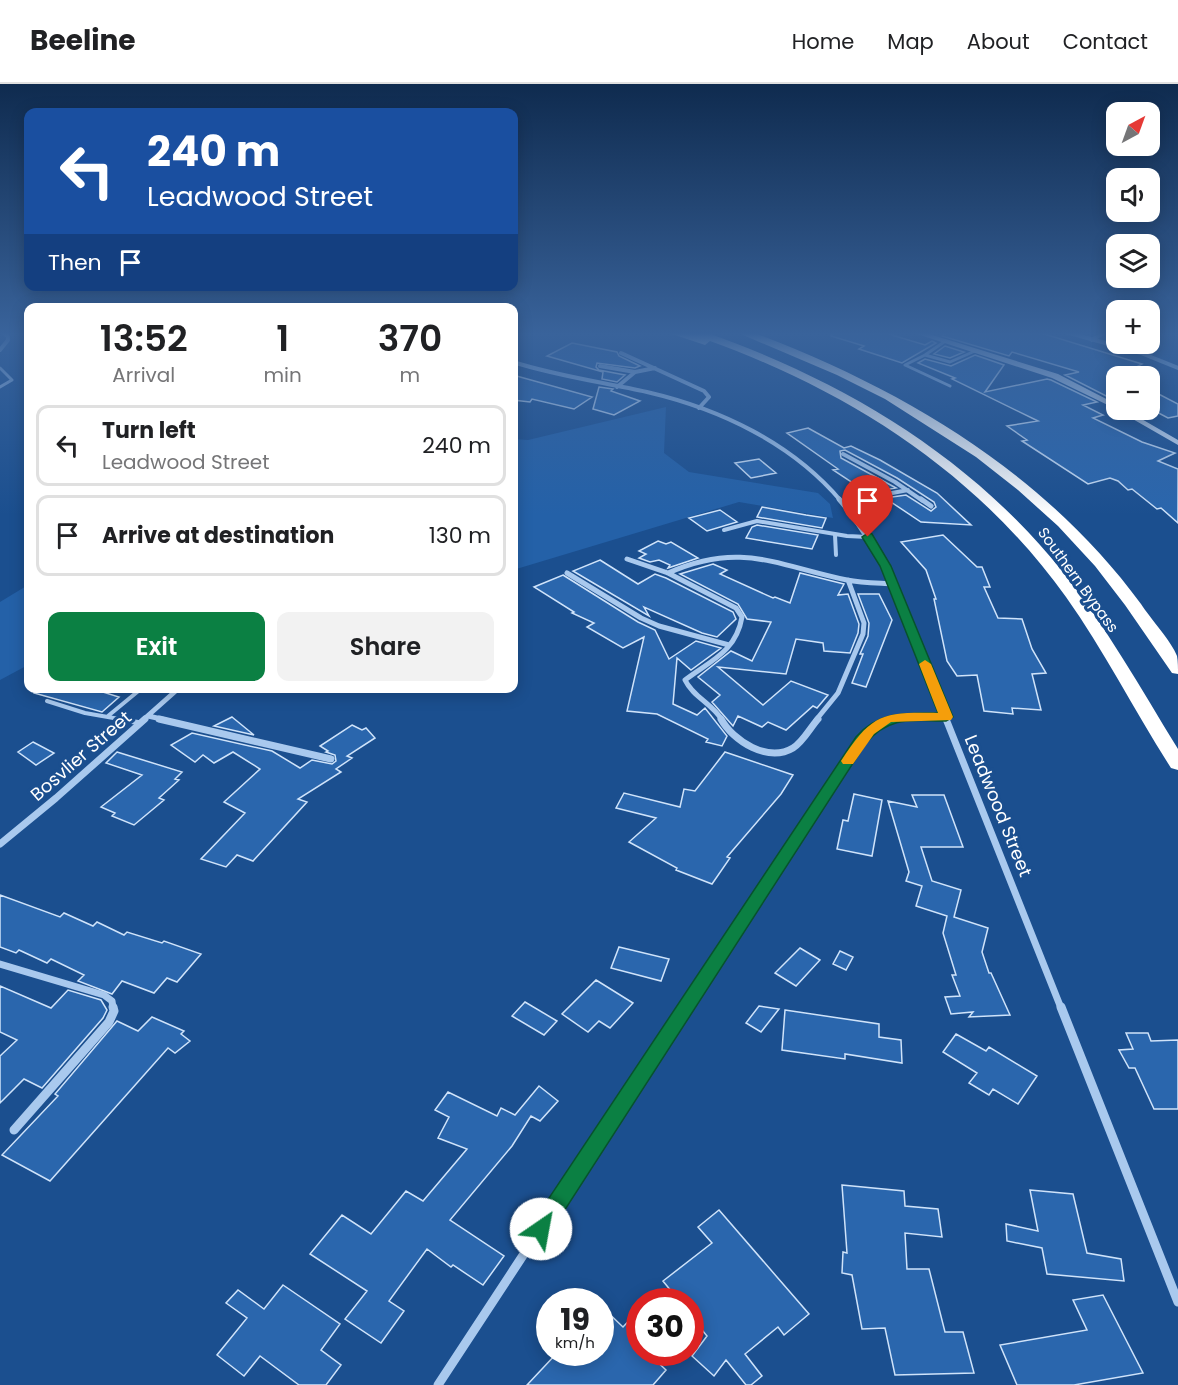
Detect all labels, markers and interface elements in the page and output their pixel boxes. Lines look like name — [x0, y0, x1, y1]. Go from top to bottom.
text: Beeline — [30, 21, 136, 60]
text: Home — [792, 27, 854, 56]
text: Map — [887, 27, 934, 56]
text: About — [967, 27, 1030, 56]
text: Contact — [1063, 27, 1148, 56]
north arrow — [1106, 102, 1160, 156]
map controls — [1106, 102, 1160, 420]
text: 240 m — [147, 122, 280, 181]
icon: left — [48, 132, 126, 210]
button: sound — [1106, 168, 1160, 222]
text: Leadwood Street — [147, 178, 373, 215]
button: layers — [1106, 234, 1160, 288]
icon: arrive — [114, 246, 147, 279]
text: Then — [48, 247, 102, 278]
button: + — [1106, 300, 1160, 354]
text: 13:52 — [100, 313, 188, 364]
text: 1 — [276, 313, 289, 364]
text: 370 — [378, 313, 442, 364]
text: Arrival — [112, 361, 175, 389]
text: min — [264, 361, 302, 389]
text: m — [400, 361, 420, 389]
button: − — [1106, 366, 1160, 420]
text: Turn left — [102, 415, 196, 446]
icon: left — [51, 429, 84, 462]
text: 240 m — [422, 430, 491, 461]
text: Leadwood Street — [102, 448, 270, 476]
pin — [842, 475, 893, 537]
icon: arrive — [851, 484, 884, 517]
icon: arrive — [51, 519, 84, 552]
text: Arrive at destination — [102, 520, 334, 551]
text: 130 m — [429, 520, 491, 551]
street label: Southern Bypass — [1033, 523, 1124, 637]
button: Exit — [48, 612, 265, 681]
button: Share — [277, 612, 494, 681]
street label: Bosvlier Street — [25, 705, 137, 806]
street label: Leadwood Street — [959, 731, 1038, 880]
position arrow — [509, 1197, 573, 1261]
speed limit sign: 30 — [626, 1288, 704, 1366]
text: 19 — [560, 1298, 590, 1341]
text: km/h — [555, 1332, 595, 1353]

